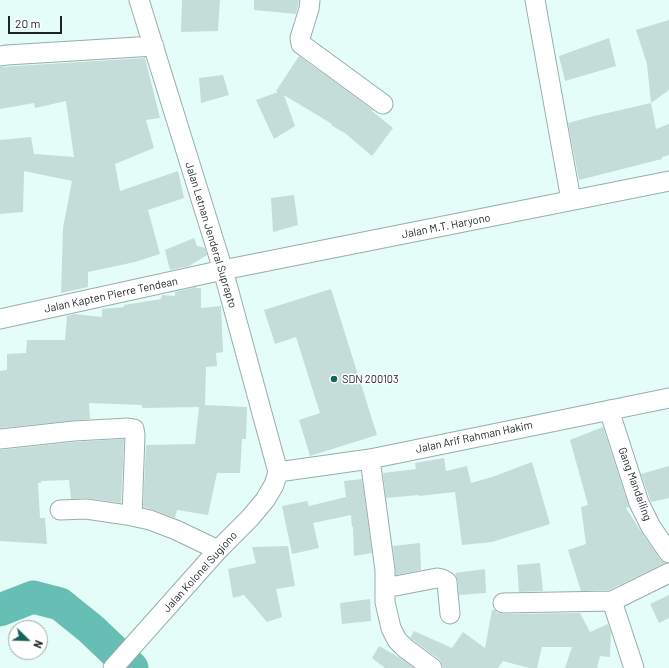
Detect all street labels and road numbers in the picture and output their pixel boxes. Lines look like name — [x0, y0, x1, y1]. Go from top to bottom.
street label: Jalan Letnan Jenderal Suprapto — [182, 160, 240, 310]
street label: Jalan M.T. Haryono — [401, 211, 491, 241]
street label: Jalan Kapten Pierre Tendean — [43, 274, 179, 316]
street label: Jalan Arif Rahman Hakim — [414, 418, 534, 456]
street label: Gang Mandailing — [616, 445, 654, 523]
street label: Jalan Kolonel Sugiono — [160, 529, 240, 615]

